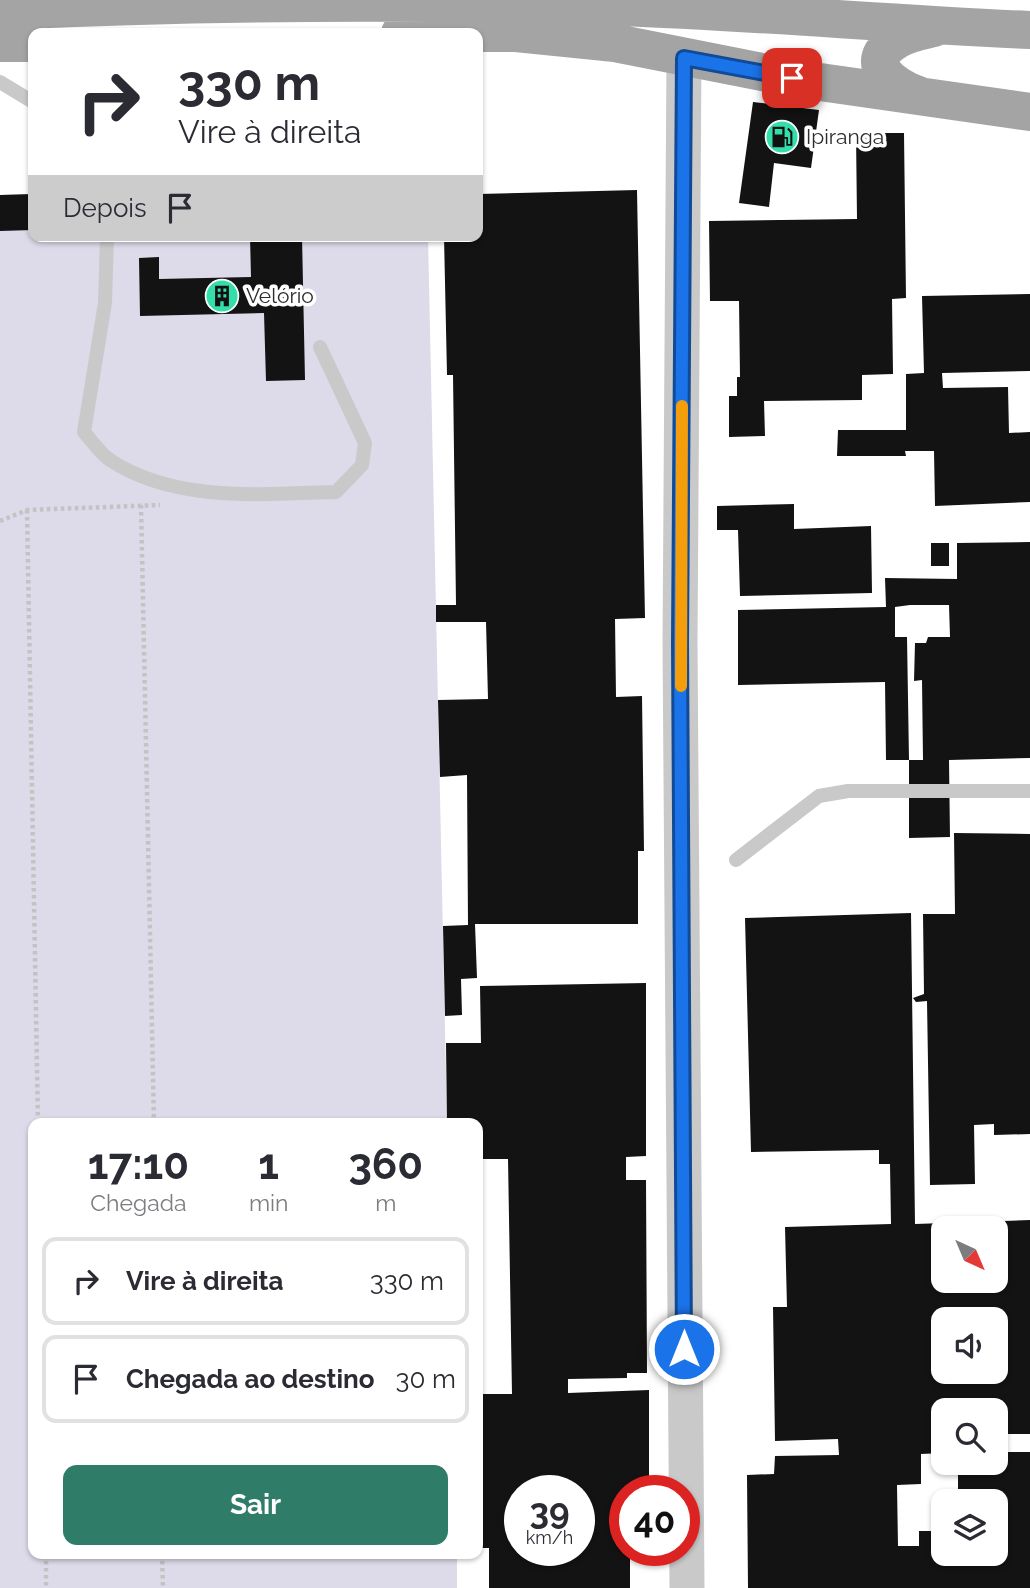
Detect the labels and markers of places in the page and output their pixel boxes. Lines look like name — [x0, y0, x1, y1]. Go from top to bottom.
pin — [762, 48, 822, 108]
fuel station icon: Ipiranga — [763, 118, 801, 156]
place label: Ipiranga — [806, 124, 884, 149]
building icon: Velório — [203, 277, 241, 315]
place label: Velório — [246, 283, 314, 308]

